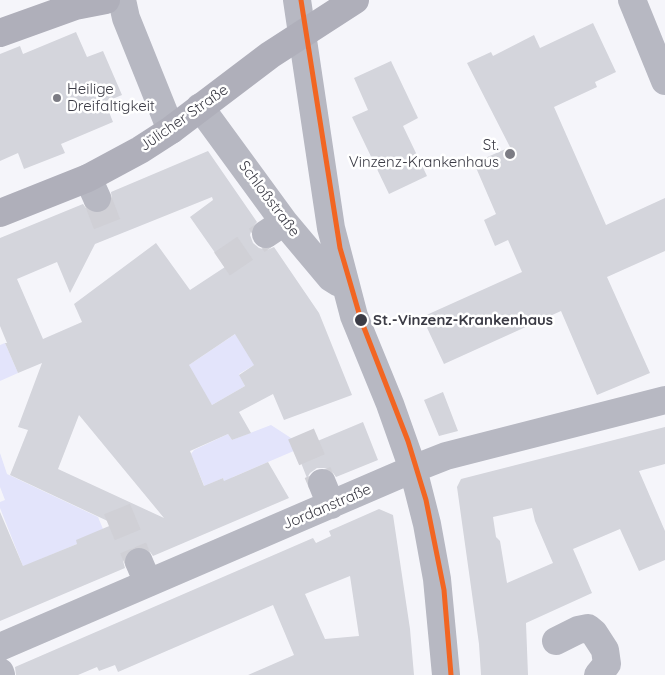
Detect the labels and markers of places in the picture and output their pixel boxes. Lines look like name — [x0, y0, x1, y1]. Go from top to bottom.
place label: Heilige Dreifaltigkeit — [67, 80, 155, 115]
marker: Heilige Dreifaltigkeit — [51, 92, 63, 104]
place label: St. Vinzenz-Krankenhaus — [349, 136, 499, 171]
marker: St. Vinzenz-Krankenhaus — [503, 147, 517, 161]
place label: St.-Vinzenz-Krankenhaus — [373, 311, 553, 329]
marker: St.-Vinzenz-Krankenhaus — [353, 312, 369, 328]

